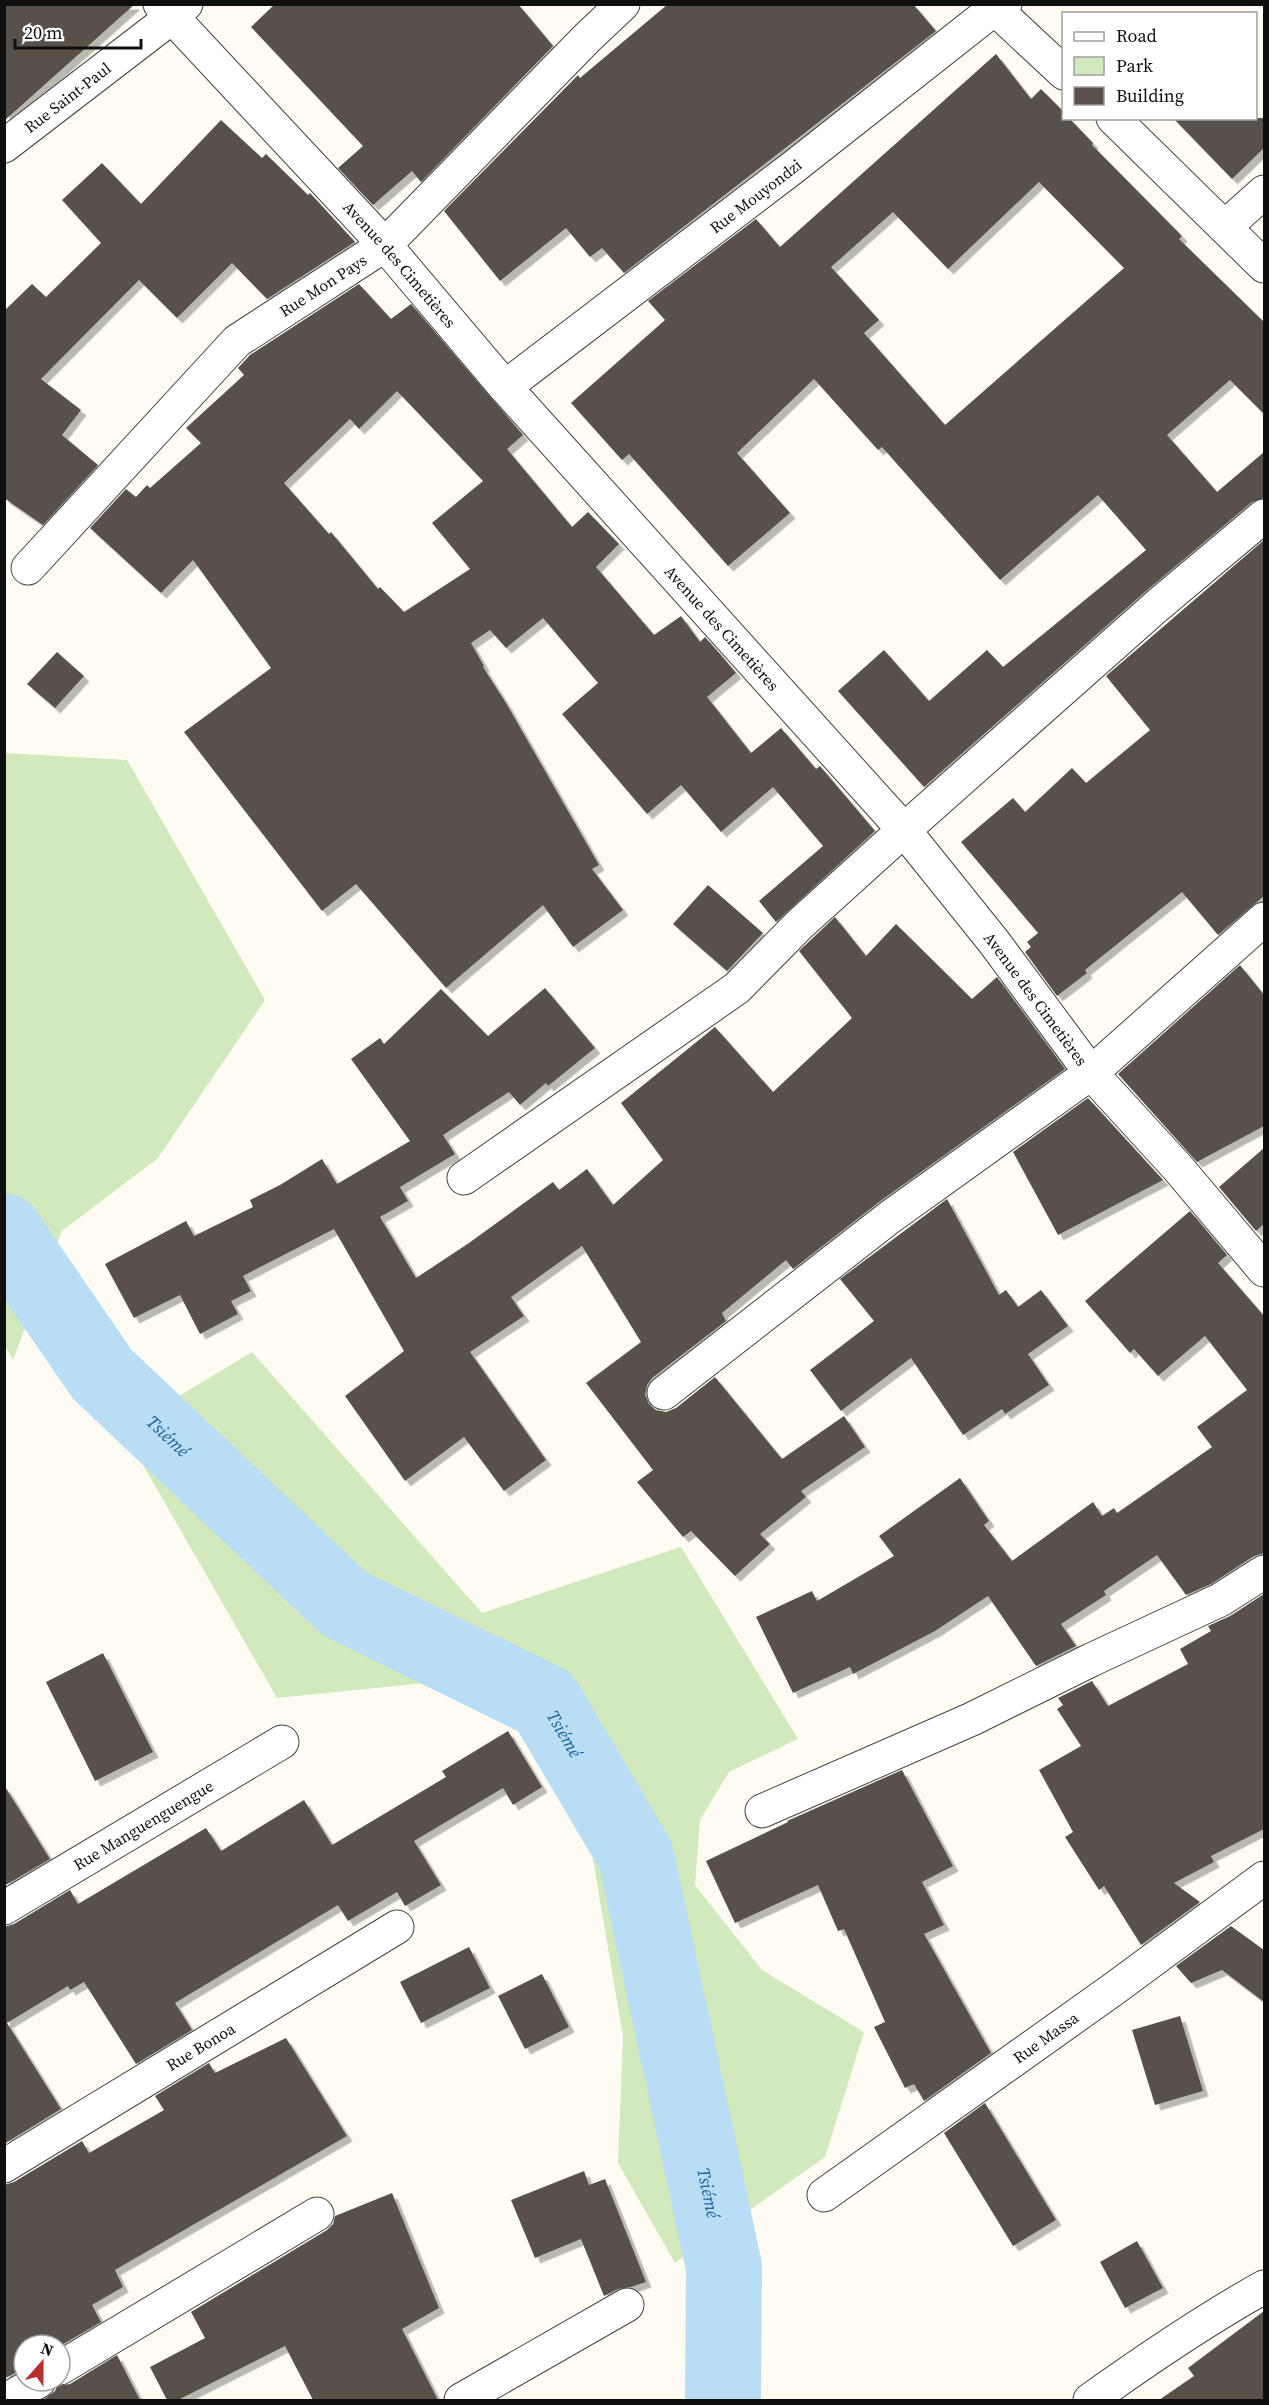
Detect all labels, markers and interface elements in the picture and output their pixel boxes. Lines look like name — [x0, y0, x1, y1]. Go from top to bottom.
scale bar — [15, 12, 141, 50]
legend — [1062, 12, 1257, 120]
text: 20 m — [24, 20, 62, 45]
text: Road — [1116, 23, 1157, 48]
text: Park — [1116, 53, 1153, 78]
street label: Rue Saint-Paul — [20, 57, 116, 138]
text: Building — [1116, 83, 1184, 108]
street label: Rue Mouyondzi — [705, 154, 806, 238]
street label: Avenue des Cimetières — [338, 196, 461, 332]
street label: Rue Mon Pays — [275, 249, 371, 322]
street label: Avenue des Cimetières — [660, 561, 784, 695]
street label: Avenue des Cimetières — [979, 927, 1093, 1070]
water label: Tsiémé — [141, 1409, 196, 1464]
water label: Tsiémé — [541, 1706, 589, 1764]
street label: Rue Manguenguengue — [69, 1775, 217, 1875]
street label: Rue Massa — [1008, 2006, 1084, 2068]
street label: Rue Bonoa — [162, 2017, 240, 2076]
water label: Tsiémé — [691, 2165, 727, 2222]
north arrow — [12, 2333, 72, 2393]
text: N — [38, 2337, 57, 2361]

